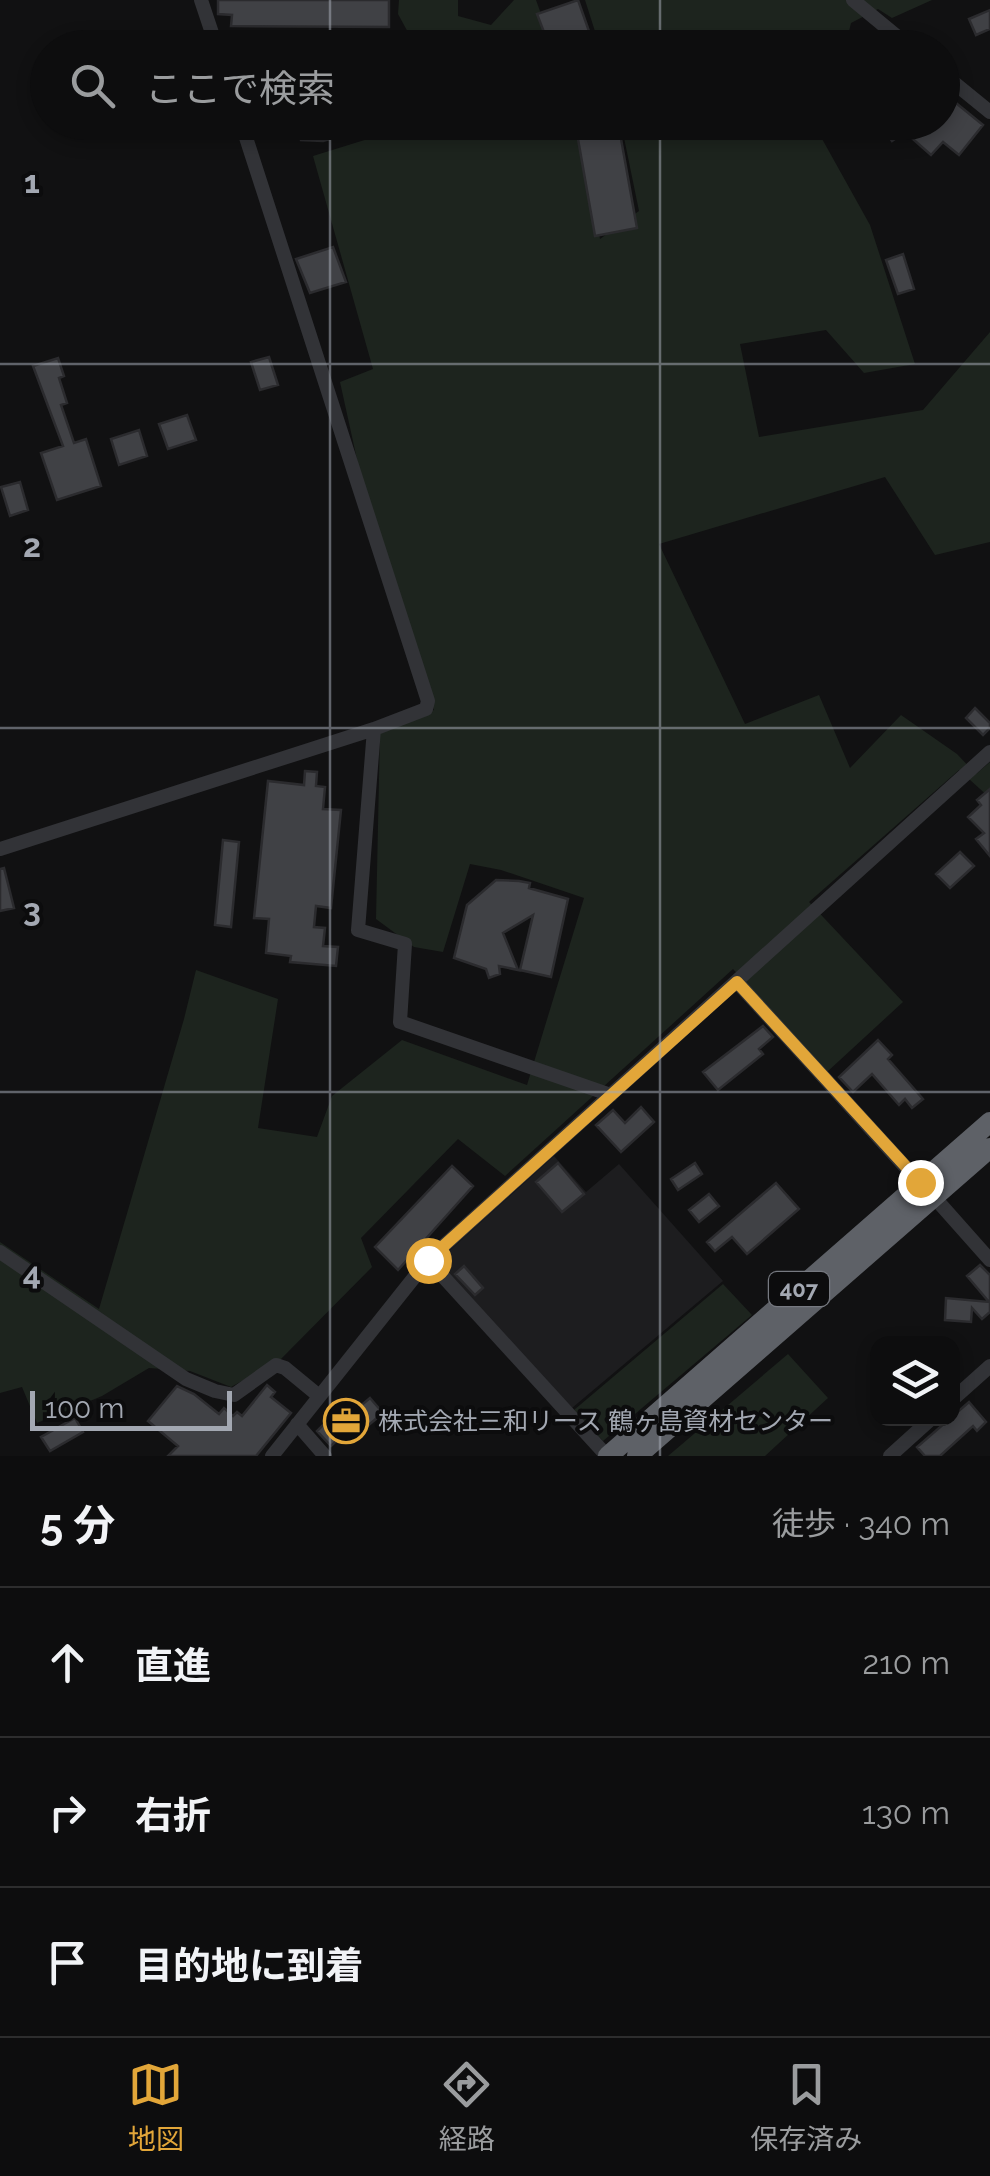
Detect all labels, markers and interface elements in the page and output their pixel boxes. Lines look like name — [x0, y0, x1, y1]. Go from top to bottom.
search box — [30, 30, 960, 140]
icon: search — [65, 58, 120, 113]
text: ここで検索 — [145, 66, 335, 111]
text: 1 — [24, 163, 40, 200]
text: 2 — [23, 527, 41, 564]
text: 3 — [23, 891, 41, 928]
route end — [898, 1160, 944, 1206]
route start — [406, 1238, 452, 1284]
text: 4 — [23, 1255, 41, 1292]
road number: 407 — [769, 1272, 829, 1306]
map controls — [870, 1336, 960, 1426]
button: layers — [870, 1336, 960, 1426]
scale bar — [30, 1386, 232, 1430]
text: 100 m — [45, 1392, 124, 1425]
office icon: 株式会社三和リース 鶴ヶ島資材センター — [323, 1398, 369, 1444]
place label: 株式会社三和リース 鶴ヶ島資材センター — [378, 1406, 833, 1436]
text: 5 分 — [40, 1501, 115, 1550]
text: 徒歩 · 340 m — [772, 1505, 950, 1542]
icon: ahead — [40, 1635, 95, 1690]
text: 直進 — [135, 1643, 211, 1688]
text: 210 m — [862, 1644, 950, 1681]
icon: right — [40, 1785, 95, 1840]
text: 右折 — [135, 1793, 211, 1838]
text: 130 m — [862, 1794, 950, 1831]
icon: arrive — [40, 1935, 95, 1990]
text: 目的地に到着 — [135, 1943, 363, 1988]
tab: 地図 — [128, 2057, 184, 2157]
tab: 経路 — [439, 2057, 495, 2157]
tab: 保存済み — [750, 2057, 862, 2157]

